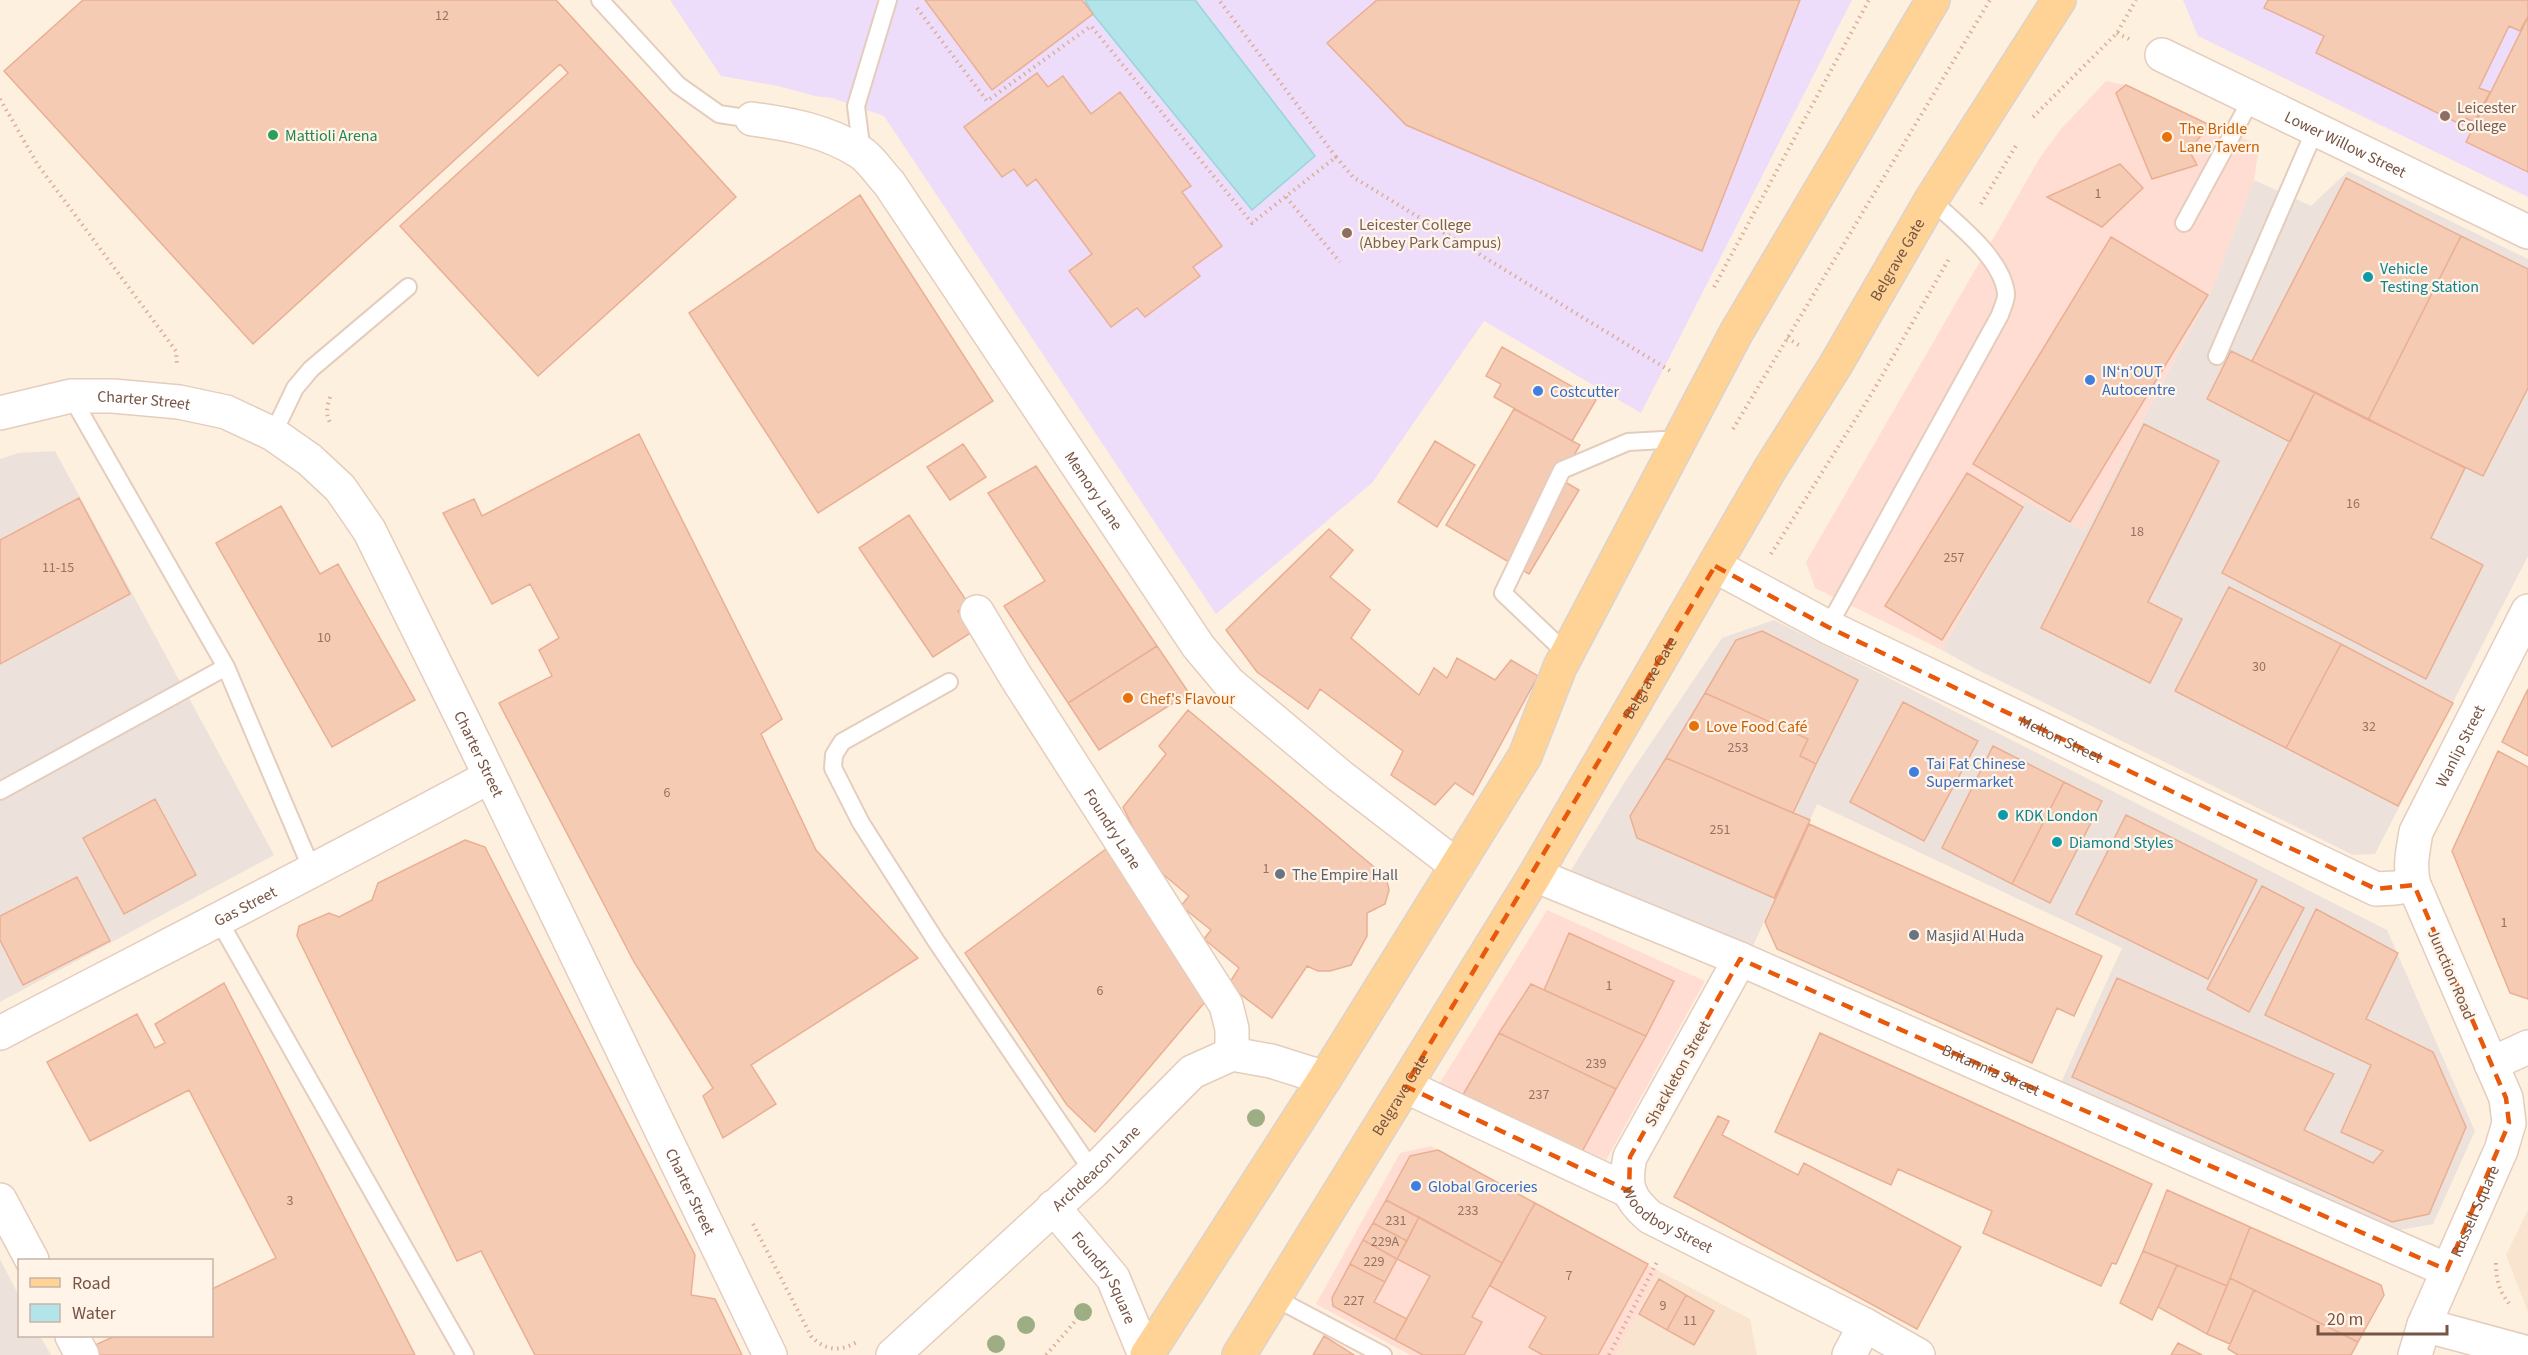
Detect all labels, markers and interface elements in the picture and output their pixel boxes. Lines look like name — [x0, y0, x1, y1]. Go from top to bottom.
house number: 12 — [435, 6, 449, 26]
place label: Leicester College — [2457, 97, 2517, 137]
street label: Lower Willow Street — [2281, 106, 2410, 184]
marker: Leicester College — [2438, 109, 2452, 123]
place label: The Bridle Lane Tavern — [2179, 118, 2260, 158]
place label: Mattioli Arena — [285, 125, 378, 147]
marker: Mattioli Arena — [266, 128, 280, 142]
marker: The Bridle Lane Tavern — [2160, 130, 2174, 144]
house number: 1 — [2095, 184, 2102, 204]
place label: Leicester College (Abbey Park Campus) — [1359, 214, 1502, 254]
street label: Belgrave Gate — [1865, 214, 1930, 305]
marker: Leicester College (Abbey Park Campus) — [1340, 226, 1354, 240]
place label: Vehicle Testing Station — [2380, 258, 2479, 298]
marker: Vehicle Testing Station — [2361, 270, 2375, 284]
place label: IN‘n’OUT Autocentre — [2102, 361, 2176, 401]
marker: IN‘n’OUT Autocentre — [2083, 373, 2097, 387]
place label: Costcutter — [1550, 381, 1620, 403]
marker: Costcutter — [1531, 384, 1545, 398]
street label: Charter Street — [97, 386, 193, 416]
street label: Memory Lane — [1059, 447, 1128, 535]
house number: 16 — [2346, 494, 2360, 514]
house number: 18 — [2130, 522, 2144, 542]
house number: 257 — [1944, 548, 1964, 568]
house number: 11-15 — [42, 558, 74, 578]
house number: 10 — [317, 628, 331, 648]
street label: Belgrave Gate — [1617, 633, 1683, 724]
house number: 30 — [2252, 657, 2266, 677]
place label: Chef's Flavour — [1140, 688, 1235, 710]
marker: Chef's Flavour — [1121, 691, 1135, 705]
street label: Wanlip Street — [2431, 701, 2491, 791]
street label: Charter Street — [448, 707, 509, 802]
street label: Melton Street — [2016, 710, 2107, 769]
place label: Love Food Café — [1706, 716, 1808, 738]
house number: 32 — [2362, 717, 2376, 737]
marker: Love Food Café — [1687, 719, 1701, 733]
house number: 253 — [1728, 738, 1748, 758]
place label: Tai Fat Chinese Supermarket — [1926, 753, 2026, 793]
marker: Tai Fat Chinese Supermarket — [1907, 765, 1921, 779]
house number: 6 — [664, 783, 671, 803]
street label: Foundry Lane — [1078, 785, 1146, 874]
place label: KDK London — [2015, 805, 2098, 827]
marker: KDK London — [1996, 808, 2010, 822]
house number: 251 — [1710, 820, 1730, 840]
place label: Diamond Styles — [2069, 832, 2174, 854]
marker: Diamond Styles — [2050, 835, 2064, 849]
house number: 1 — [1263, 859, 1270, 879]
place label: The Empire Hall — [1292, 864, 1398, 886]
marker: The Empire Hall — [1273, 867, 1287, 881]
street label: Gas Street — [210, 881, 281, 932]
house number: 1 — [2501, 913, 2508, 933]
place label: Masjid Al Huda — [1926, 925, 2024, 947]
street label: Junction Road — [2422, 926, 2480, 1023]
marker: Masjid Al Huda — [1907, 928, 1921, 942]
house number: 1 — [1606, 976, 1613, 996]
house number: 6 — [1097, 981, 1104, 1001]
street label: Shackleton Street — [1640, 1016, 1716, 1131]
street label: Britannia Street — [1938, 1039, 2044, 1102]
street label: Belgrave Gate — [1367, 1050, 1434, 1140]
house number: 239 — [1586, 1054, 1606, 1074]
house number: 237 — [1529, 1085, 1549, 1105]
street label: Archdeacon Lane — [1047, 1121, 1145, 1216]
street label: Charter Street — [660, 1145, 720, 1239]
street label: Russell Square — [2445, 1162, 2505, 1261]
place label: Global Groceries — [1428, 1176, 1538, 1198]
marker: Global Groceries — [1409, 1179, 1423, 1193]
street label: Woodboy Street — [1617, 1183, 1717, 1259]
house number: 3 — [287, 1191, 294, 1211]
house number: 233 — [1458, 1201, 1478, 1221]
house number: 231 — [1386, 1211, 1406, 1231]
street label: Foundry Square — [1066, 1227, 1141, 1327]
house number: 229A — [1371, 1232, 1400, 1252]
house number: 229 — [1364, 1252, 1384, 1272]
legend — [18, 1259, 213, 1337]
house number: 7 — [1566, 1266, 1573, 1286]
text: Road — [72, 1271, 111, 1296]
house number: 227 — [1344, 1291, 1364, 1311]
house number: 9 — [1660, 1296, 1667, 1316]
scale bar — [2318, 1298, 2447, 1336]
text: Water — [72, 1301, 116, 1326]
text: 20 m — [2327, 1307, 2363, 1332]
house number: 11 — [1683, 1311, 1697, 1331]

